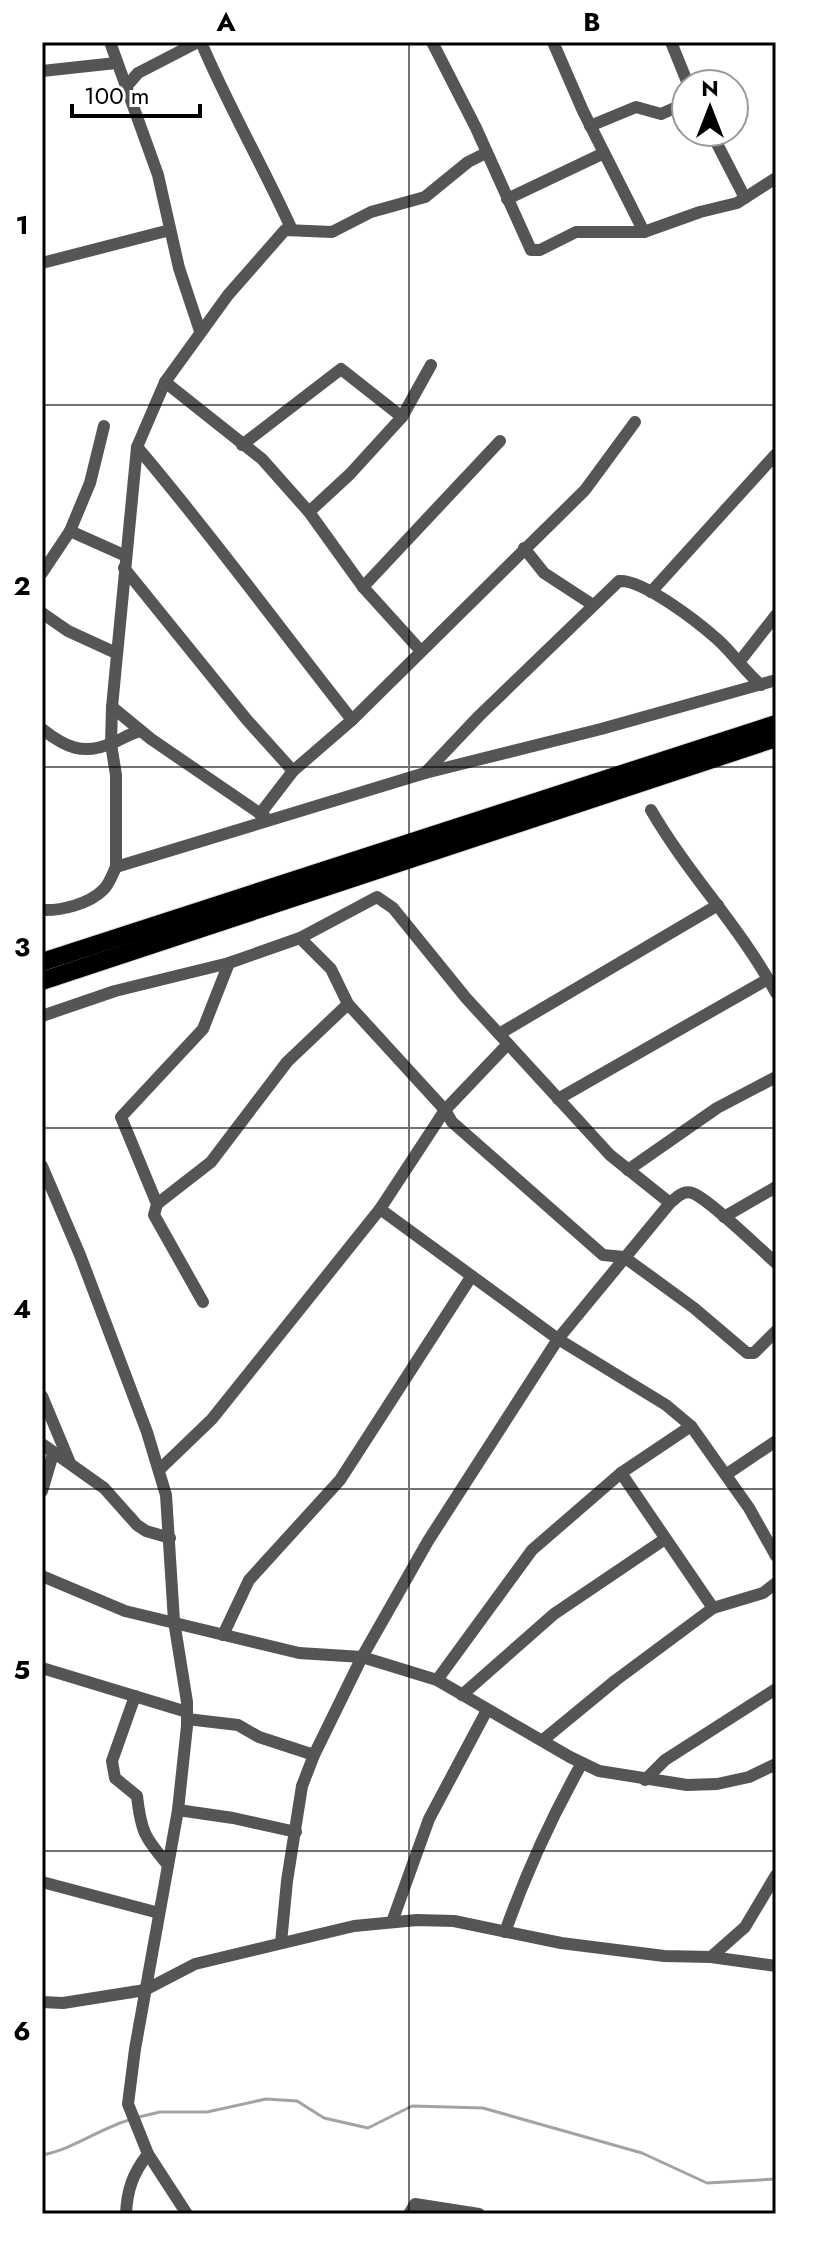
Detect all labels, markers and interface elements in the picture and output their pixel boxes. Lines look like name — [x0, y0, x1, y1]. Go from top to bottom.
text: A — [215, 3, 236, 41]
text: B — [583, 3, 601, 41]
scale bar — [72, 68, 200, 118]
north arrow — [670, 68, 750, 148]
text: N — [701, 72, 719, 104]
text: 100 m — [84, 78, 150, 113]
text: 1 — [15, 206, 29, 244]
text: 2 — [13, 567, 31, 605]
text: 3 — [14, 928, 30, 966]
text: 4 — [13, 1290, 31, 1328]
text: 5 — [14, 1651, 30, 1689]
text: 6 — [13, 2012, 31, 2050]

